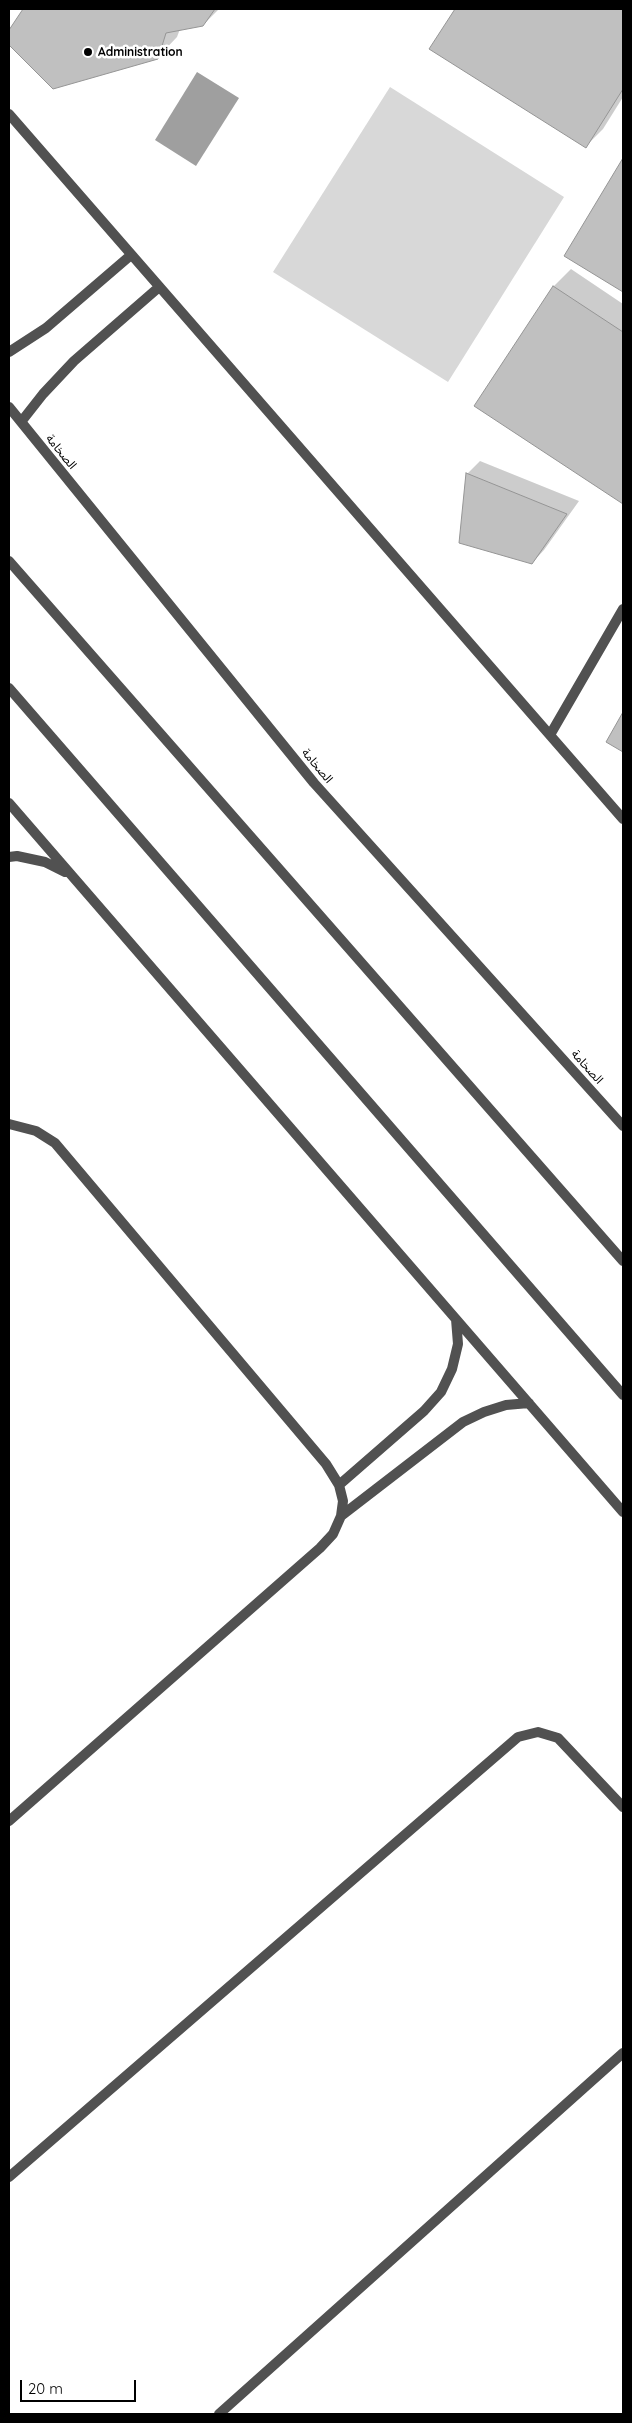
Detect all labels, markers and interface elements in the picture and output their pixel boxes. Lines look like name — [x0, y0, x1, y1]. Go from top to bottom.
place label: Administration — [98, 45, 183, 59]
marker: Administration — [82, 46, 94, 58]
street label: الصخامة — [43, 432, 79, 472]
street label: الصخامة — [298, 746, 336, 786]
street label: الصخامة — [568, 1047, 606, 1087]
scale bar — [22, 2370, 139, 2402]
text: 20 m — [28, 2379, 63, 2398]

